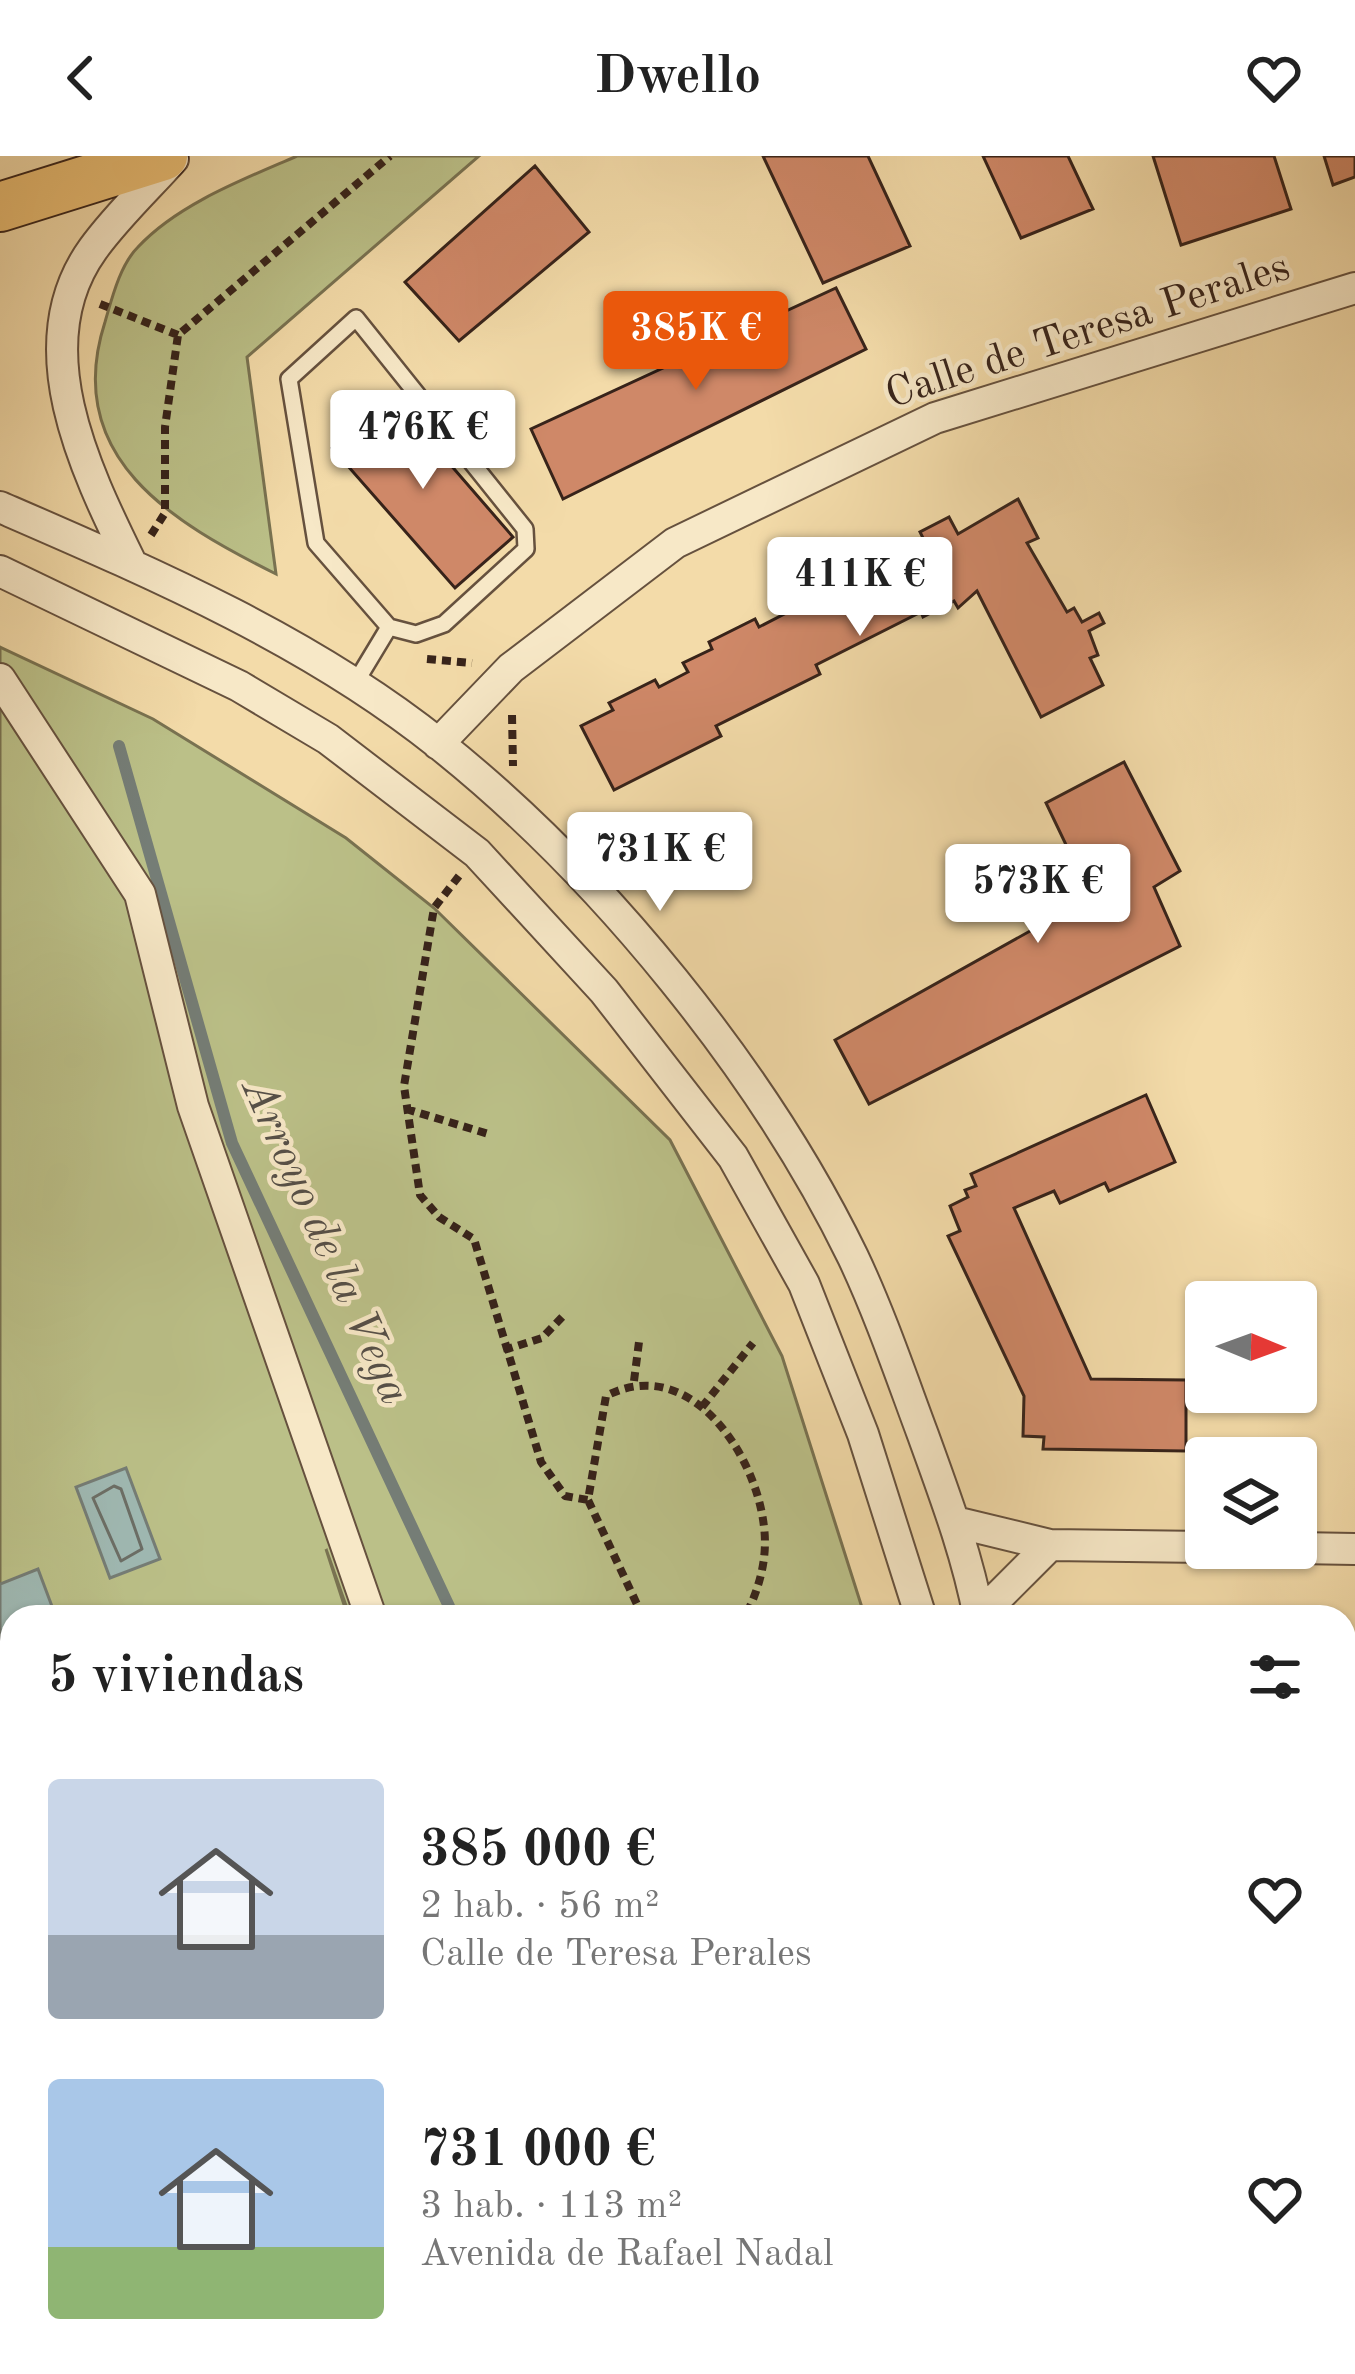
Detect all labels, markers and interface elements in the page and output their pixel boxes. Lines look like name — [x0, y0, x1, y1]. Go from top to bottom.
icon: back — [48, 45, 114, 111]
icon: heart — [1241, 45, 1307, 111]
text: Dwello — [594, 51, 761, 105]
street label: Calle de Teresa Perales — [881, 247, 1295, 417]
pin: 385K € — [598, 291, 794, 393]
text: 385K € — [630, 310, 762, 349]
pin: 476K € — [325, 390, 521, 492]
text: 476K € — [357, 409, 489, 448]
pin: 411K € — [762, 537, 958, 639]
text: 411K € — [794, 556, 926, 595]
pin: 731K € — [562, 812, 758, 914]
text: 731K € — [594, 831, 726, 870]
pin: 573K € — [940, 844, 1136, 946]
text: 573K € — [972, 863, 1104, 902]
water label: Arroyo de la Vega — [231, 1071, 416, 1412]
north arrow — [1185, 1281, 1317, 1413]
map controls — [1185, 1281, 1317, 1569]
button: layers — [1185, 1437, 1317, 1569]
icon: filters — [1242, 1644, 1308, 1710]
text: 5 viviendas — [48, 1652, 304, 1703]
text: 385 000 € — [420, 1826, 656, 1877]
icon: home — [144, 1827, 288, 1971]
icon: heart — [1242, 1866, 1308, 1932]
text: 2 hab. · 56 m² — [420, 1887, 660, 1926]
text: Calle de Teresa Perales — [420, 1935, 812, 1974]
text: 731 000 € — [420, 2126, 656, 2177]
icon: home — [144, 2127, 288, 2271]
icon: heart — [1242, 2166, 1308, 2232]
text: 3 hab. · 113 m² — [420, 2187, 682, 2226]
text: Avenida de Rafael Nadal — [420, 2235, 834, 2274]

